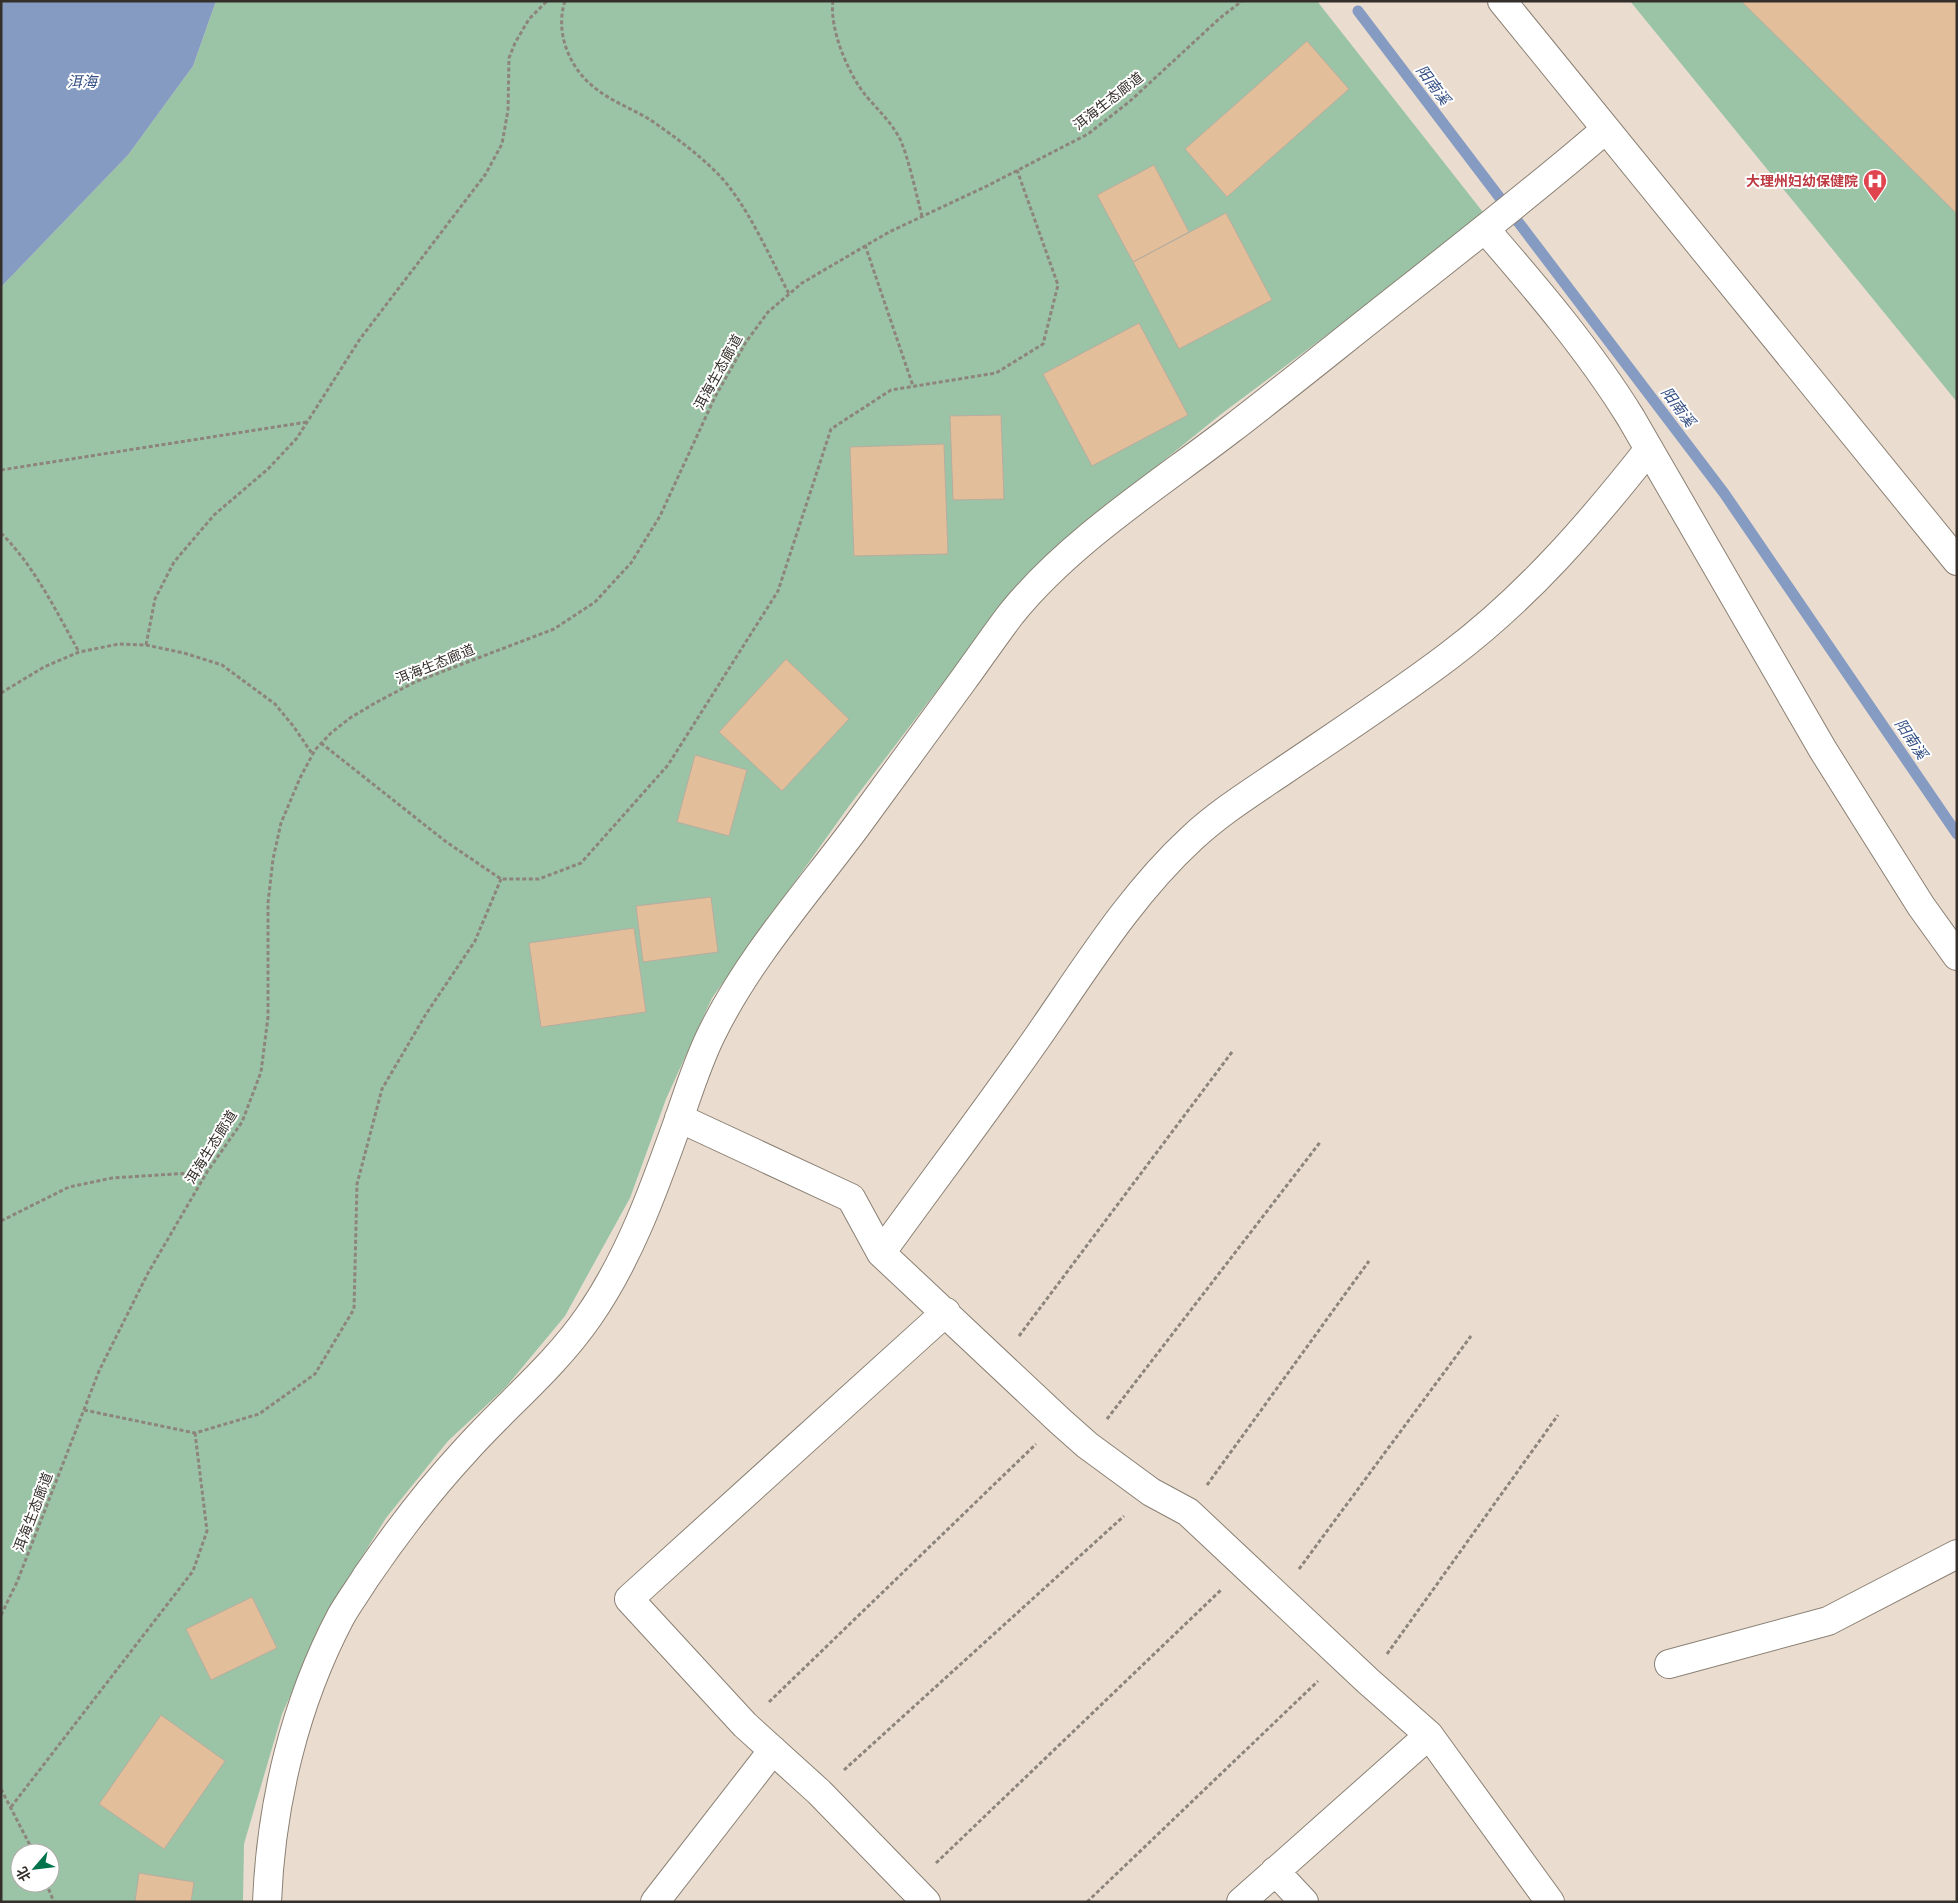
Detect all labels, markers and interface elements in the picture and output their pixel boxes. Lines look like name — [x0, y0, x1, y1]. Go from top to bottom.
water label: 阳南溪 — [1412, 62, 1455, 110]
street label: 洱海生态廊道 — [1070, 69, 1147, 134]
water label: 洱海 — [67, 73, 99, 91]
hospital icon: 大理州妇幼保健院 — [1862, 168, 1888, 202]
place label: 大理州妇幼保健院 — [1746, 173, 1858, 190]
street label: 洱海生态廊道 — [691, 331, 746, 413]
water label: 阳南溪 — [1657, 384, 1700, 432]
street label: 洱海生态廊道 — [393, 641, 477, 688]
water label: 阳南溪 — [1891, 715, 1932, 764]
street label: 洱海生态廊道 — [182, 1107, 241, 1187]
street label: 洱海生态廊道 — [10, 1470, 56, 1554]
north arrow — [10, 1843, 60, 1893]
text: 北 — [13, 1864, 35, 1884]

